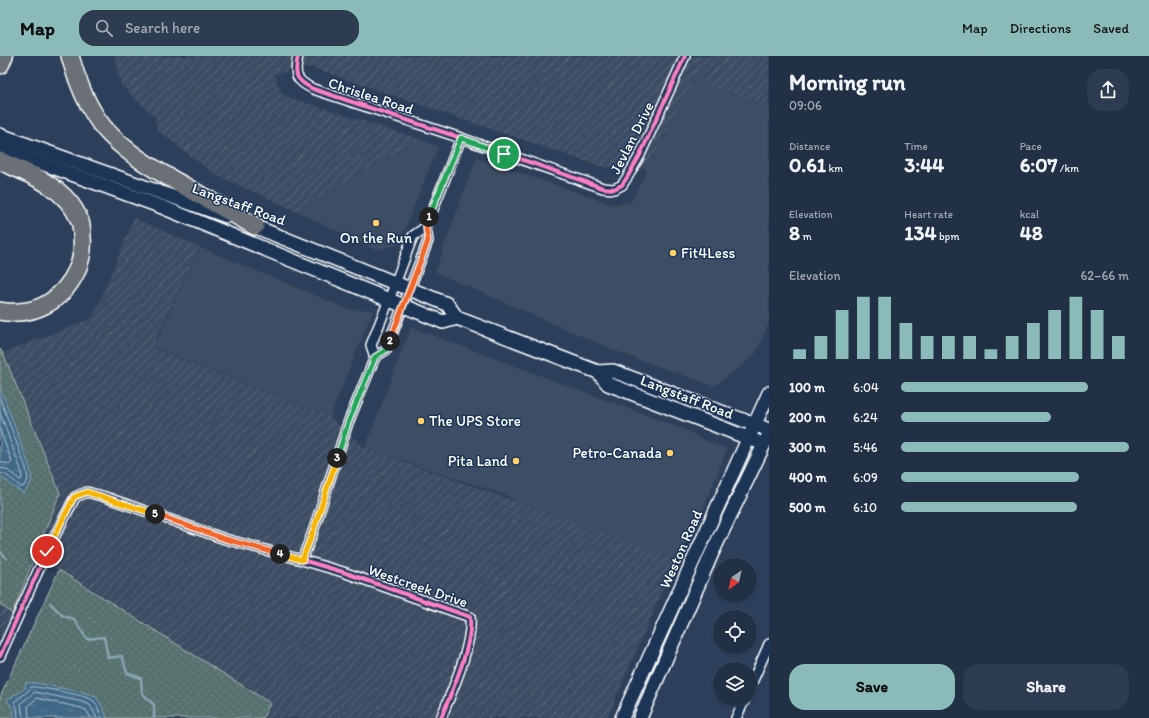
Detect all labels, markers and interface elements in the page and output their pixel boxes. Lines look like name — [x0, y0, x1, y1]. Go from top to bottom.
search box — [79, 10, 359, 46]
text: Map — [20, 17, 55, 40]
icon: search — [93, 17, 115, 39]
text: Search here — [125, 19, 200, 37]
text: Map — [962, 20, 988, 37]
text: Directions — [1010, 20, 1071, 37]
text: Saved — [1093, 20, 1129, 37]
text: Morning run — [789, 69, 905, 96]
button: share — [1087, 69, 1129, 111]
street label: Chrislea Road — [326, 74, 417, 119]
text: 09:06 — [789, 98, 822, 113]
street label: Jevlan Drive — [606, 99, 658, 177]
pin — [487, 137, 521, 171]
text: Distance — [789, 140, 830, 153]
text: Time — [904, 140, 928, 153]
text: Pace — [1020, 140, 1042, 153]
icon: arrive — [493, 143, 515, 165]
text: 0.61 — [789, 153, 826, 177]
text: 3:44 — [904, 153, 944, 177]
text: 6:07 — [1020, 153, 1057, 177]
text: km — [826, 162, 843, 175]
text: /km — [1057, 162, 1079, 175]
street label: Langstaff Road — [190, 179, 289, 230]
pin: 1 — [419, 207, 439, 227]
text: Elevation — [789, 208, 833, 221]
text: Heart rate — [904, 208, 953, 221]
text: kcal — [1020, 208, 1039, 221]
text: 1 — [426, 210, 432, 223]
marker: On the Run — [371, 218, 381, 228]
text: 8 — [789, 221, 800, 245]
text: 134 — [904, 221, 937, 245]
text: 48 — [1020, 221, 1043, 245]
place label: On the Run — [340, 229, 413, 247]
text: m — [800, 230, 812, 243]
text: bpm — [937, 230, 959, 243]
place label: Fit4Less — [681, 244, 736, 262]
marker: Fit4Less — [668, 248, 678, 258]
text: Elevation — [789, 268, 841, 283]
text: 62–66 m — [1080, 268, 1129, 283]
pin: 2 — [380, 331, 400, 351]
text: 2 — [387, 334, 393, 347]
street label: Langstaff Road — [638, 371, 737, 423]
text: 100 m — [789, 380, 825, 395]
text: 6:04 — [853, 380, 879, 395]
text: 200 m — [789, 410, 826, 425]
text: 6:24 — [853, 410, 878, 425]
place label: The UPS Store — [429, 412, 521, 430]
marker: The UPS Store — [416, 416, 426, 426]
text: 300 m — [789, 440, 826, 455]
text: 5:46 — [853, 440, 878, 455]
place label: Petro-Canada — [572, 444, 663, 462]
pin: 3 — [327, 448, 347, 468]
marker: Petro-Canada — [665, 448, 675, 458]
text: 3 — [334, 451, 340, 464]
place label: Pita Land — [448, 452, 508, 470]
marker: Pita Land — [511, 456, 521, 466]
text: 400 m — [789, 470, 827, 485]
text: 6:09 — [853, 470, 878, 485]
text: 500 m — [789, 500, 826, 515]
text: 6:10 — [853, 500, 877, 515]
pin: 5 — [145, 504, 165, 524]
street label: Weston Road — [656, 506, 707, 591]
text: 5 — [152, 507, 158, 520]
pin — [30, 534, 64, 568]
icon: check — [36, 540, 58, 562]
pin: 4 — [270, 544, 290, 564]
text: 4 — [277, 547, 283, 560]
north arrow — [713, 558, 757, 602]
map controls — [713, 558, 757, 706]
street label: Westcreek Drive — [366, 561, 470, 611]
button: locate — [713, 610, 757, 654]
button: layers — [713, 662, 757, 706]
button: Save — [789, 664, 955, 710]
button: Share — [963, 664, 1129, 710]

